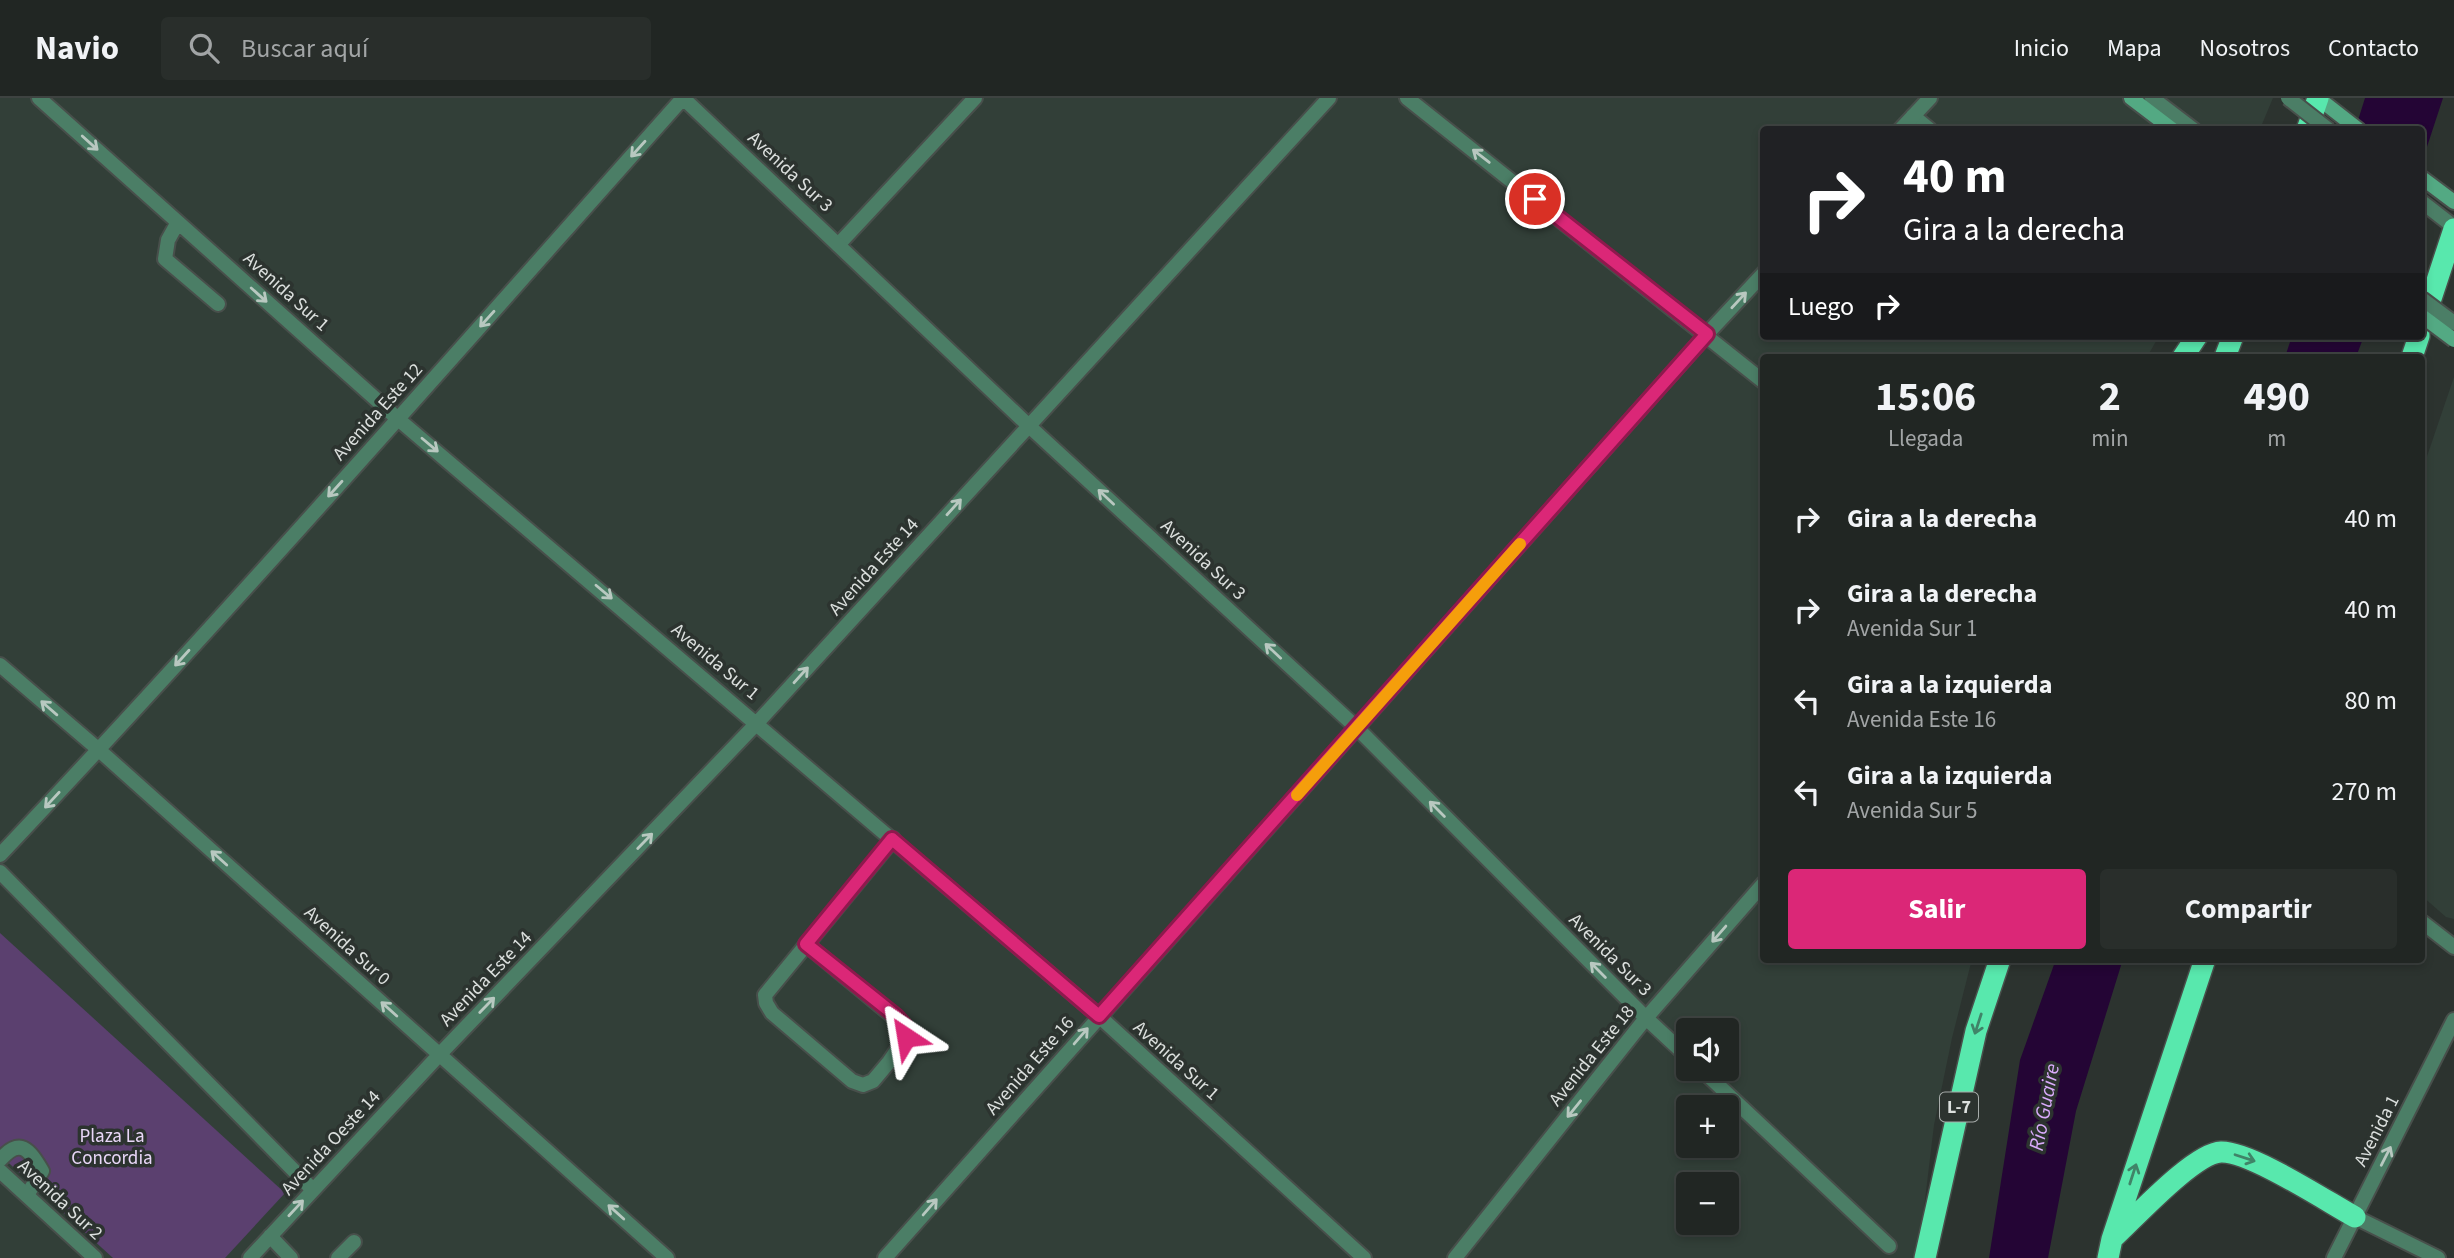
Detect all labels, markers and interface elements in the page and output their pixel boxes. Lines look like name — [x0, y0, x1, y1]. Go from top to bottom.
search box — [161, 17, 651, 80]
text: Navio — [35, 25, 119, 72]
icon: search — [185, 29, 223, 67]
text: Buscar aquí — [241, 30, 368, 67]
text: Inicio — [2014, 31, 2069, 66]
text: Mapa — [2107, 31, 2162, 66]
text: Nosotros — [2200, 31, 2290, 66]
text: Contacto — [2328, 31, 2419, 66]
street label: Avenida Sur 3 — [741, 125, 839, 219]
one-way arrow — [80, 135, 98, 151]
one-way arrow — [629, 140, 646, 157]
text: 40 m — [1903, 142, 2007, 212]
one-way arrow — [1472, 148, 1490, 163]
icon: right — [1788, 154, 1879, 245]
pin — [1505, 169, 1565, 229]
icon: arrive — [1516, 180, 1554, 218]
text: Gira a la derecha — [1903, 207, 2125, 253]
street label: Avenida Sur 1 — [237, 246, 335, 338]
one-way arrow — [250, 287, 268, 303]
icon: right — [1868, 287, 1906, 325]
text: Luego — [1788, 288, 1854, 325]
one-way arrow — [1730, 292, 1747, 309]
one-way arrow — [479, 310, 495, 328]
street label: Avenida Este 12 — [327, 357, 429, 467]
text: 15:06 — [1875, 367, 1976, 427]
text: 2 — [2099, 367, 2121, 427]
text: 490 — [2243, 367, 2310, 427]
text: Llegada — [1888, 422, 1963, 455]
text: min — [2091, 422, 2129, 455]
text: m — [2267, 422, 2286, 455]
one-way arrow — [421, 437, 439, 453]
one-way arrow — [327, 480, 343, 498]
one-way arrow — [1097, 489, 1115, 505]
one-way arrow — [946, 498, 962, 516]
icon: right — [1788, 500, 1826, 538]
text: Gira a la derecha — [1847, 500, 2037, 537]
text: 40 m — [2344, 500, 2397, 537]
street label: Avenida Este 14 — [823, 512, 925, 622]
street label: Avenida Sur 3 — [1154, 513, 1252, 607]
text: Gira a la derecha — [1847, 575, 2037, 612]
one-way arrow — [594, 585, 612, 600]
icon: right — [1788, 591, 1826, 629]
text: 40 m — [2344, 591, 2397, 628]
text: Avenida Sur 1 — [1847, 612, 1977, 645]
street label: Avenida Sur 1 — [665, 617, 765, 707]
one-way arrow — [1264, 643, 1282, 659]
one-way arrow — [174, 649, 191, 666]
text: Gira a la izquierda — [1847, 666, 2052, 703]
one-way arrow — [792, 667, 809, 684]
icon: left — [1788, 682, 1826, 720]
text: 80 m — [2344, 682, 2397, 719]
one-way arrow — [41, 700, 59, 716]
text: Avenida Este 16 — [1847, 703, 1996, 736]
text: Gira a la izquierda — [1847, 757, 2052, 794]
icon: left — [1788, 773, 1826, 811]
text: 270 m — [2331, 773, 2397, 810]
one-way arrow — [44, 791, 60, 809]
text: Avenida Sur 5 — [1847, 794, 1977, 827]
one-way arrow — [1429, 801, 1446, 818]
one-way arrow — [636, 833, 653, 850]
one-way arrow — [211, 850, 229, 866]
button: Salir — [1788, 869, 2086, 949]
button: Compartir — [2100, 869, 2397, 949]
street label: Avenida Sur 0 — [298, 900, 396, 992]
street label: Avenida Sur 3 — [1562, 907, 1658, 1003]
street label: Avenida Este 14 — [433, 925, 539, 1033]
one-way arrow — [1711, 925, 1727, 943]
one-way arrow — [1590, 962, 1607, 979]
one-way arrow — [479, 997, 496, 1014]
position arrow — [869, 1000, 943, 1074]
street label: Avenida Este 18 — [1543, 1000, 1641, 1112]
one-way arrow — [380, 1001, 398, 1017]
street label: Avenida Este 16 — [979, 1011, 1081, 1121]
one-way arrow — [1971, 1012, 1984, 1034]
street label: Avenida Sur 1 — [1127, 1015, 1225, 1107]
map controls — [1676, 1018, 1739, 1235]
button: sound — [1676, 1018, 1739, 1081]
one-way arrow — [1073, 1028, 1089, 1046]
water label: Río Guaire — [2021, 1061, 2067, 1153]
street label: Avenida Oeste 14 — [275, 1084, 387, 1202]
street label: Avenida 1 — [2348, 1091, 2406, 1171]
road number: L-7 — [1940, 1092, 1978, 1122]
button: + — [1676, 1095, 1739, 1158]
one-way arrow — [1566, 1100, 1581, 1118]
park label: Plaza La Concordia — [71, 1123, 153, 1172]
one-way arrow — [2379, 1146, 2393, 1167]
street label: Avenida Sur 2 — [11, 1153, 109, 1247]
one-way arrow — [2233, 1153, 2255, 1165]
one-way arrow — [2128, 1164, 2140, 1186]
button: − — [1676, 1172, 1739, 1235]
one-way arrow — [288, 1199, 304, 1217]
one-way arrow — [922, 1199, 939, 1216]
one-way arrow — [608, 1204, 625, 1221]

